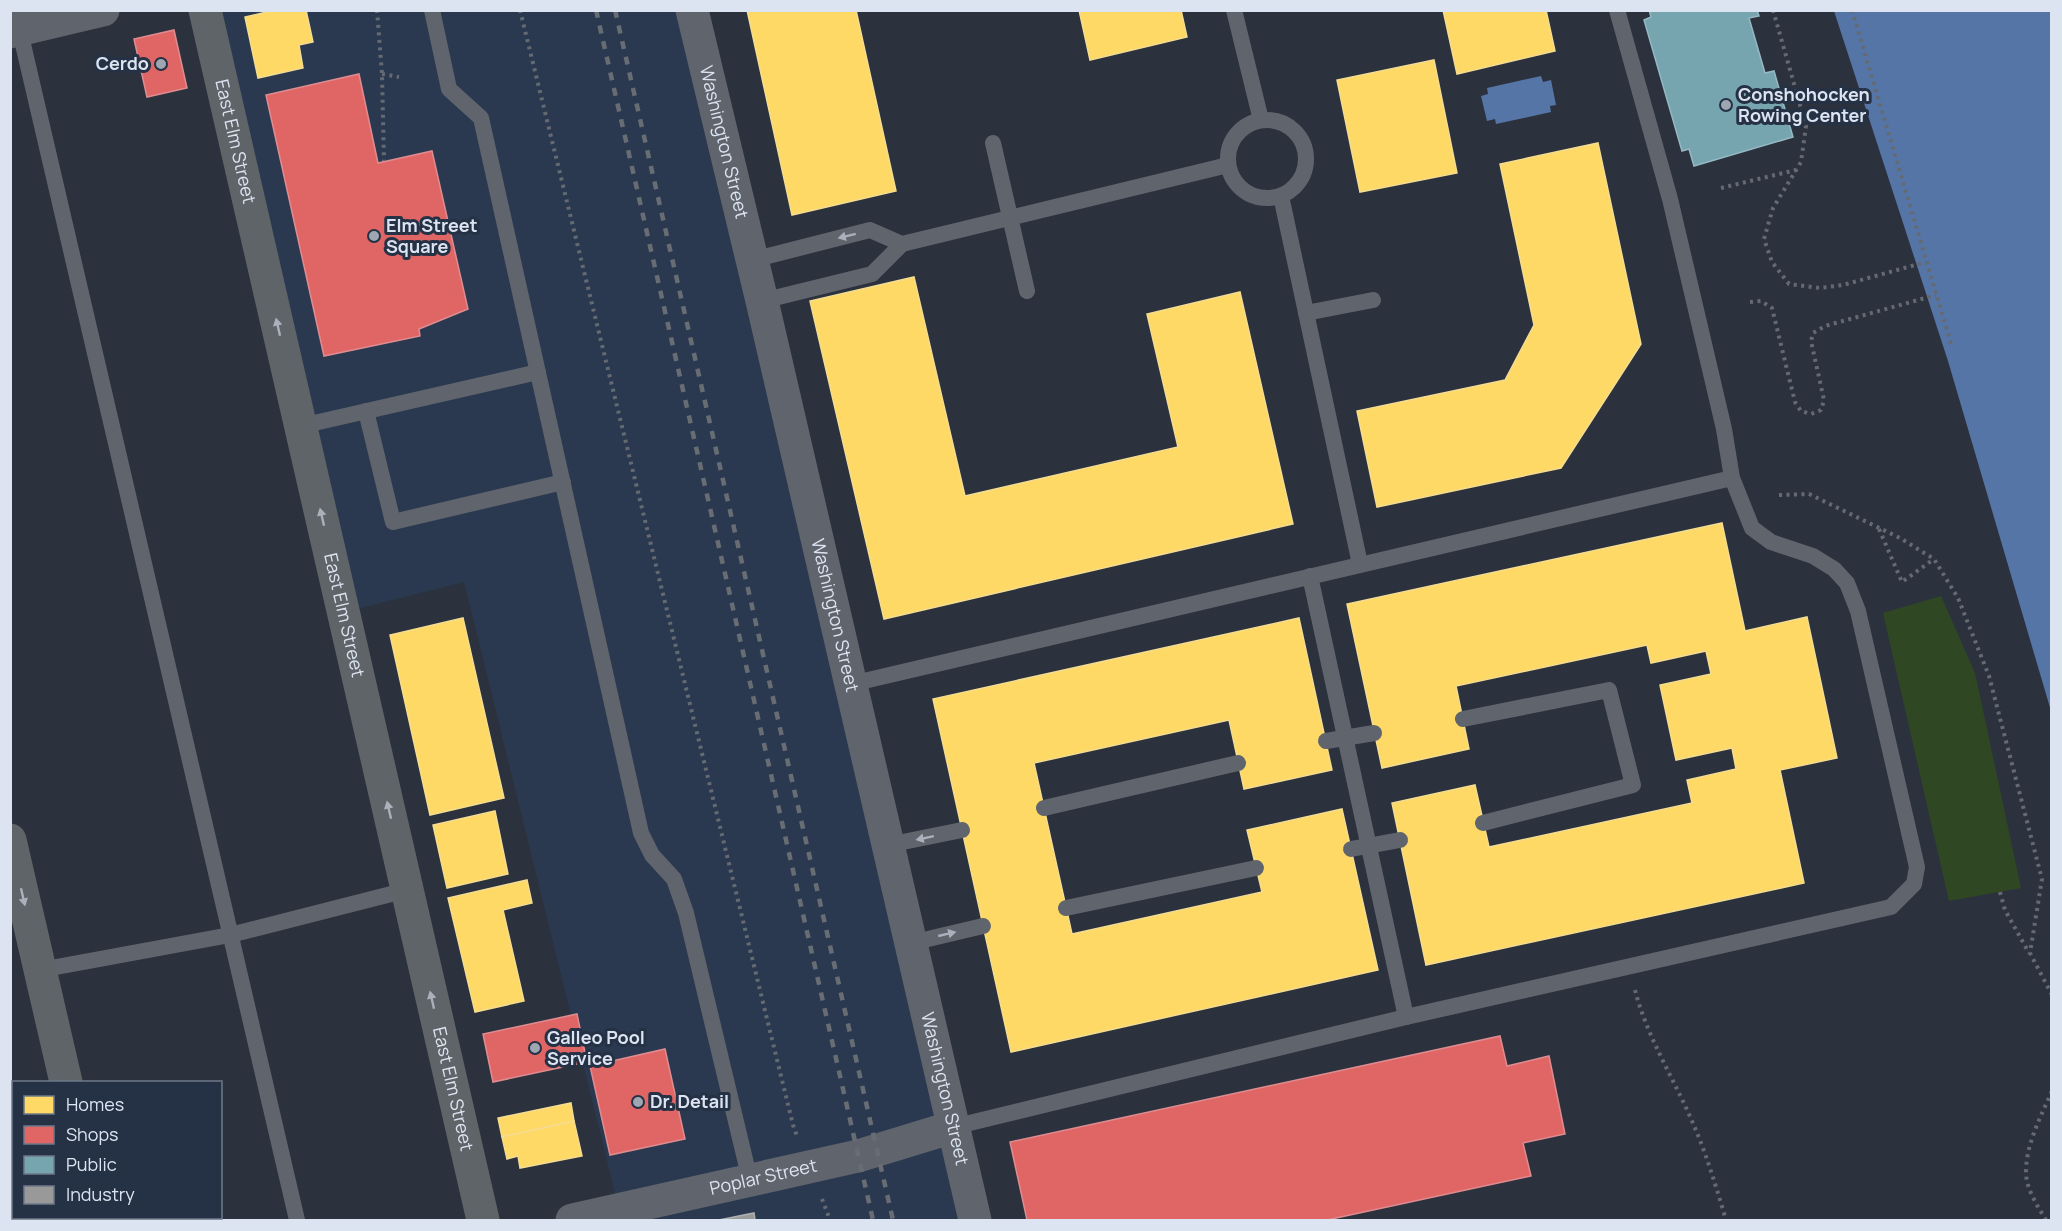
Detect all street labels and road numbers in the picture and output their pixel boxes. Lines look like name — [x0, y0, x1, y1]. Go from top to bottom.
street label: Washington Street — [695, 63, 755, 221]
street label: East Elm Street — [210, 77, 262, 206]
street label: Washington Street — [806, 536, 865, 694]
street label: East Elm Street — [319, 551, 371, 679]
street label: Washington Street — [916, 1010, 975, 1168]
street label: East Elm Street — [428, 1024, 480, 1153]
street label: Poplar Street — [707, 1153, 819, 1200]

